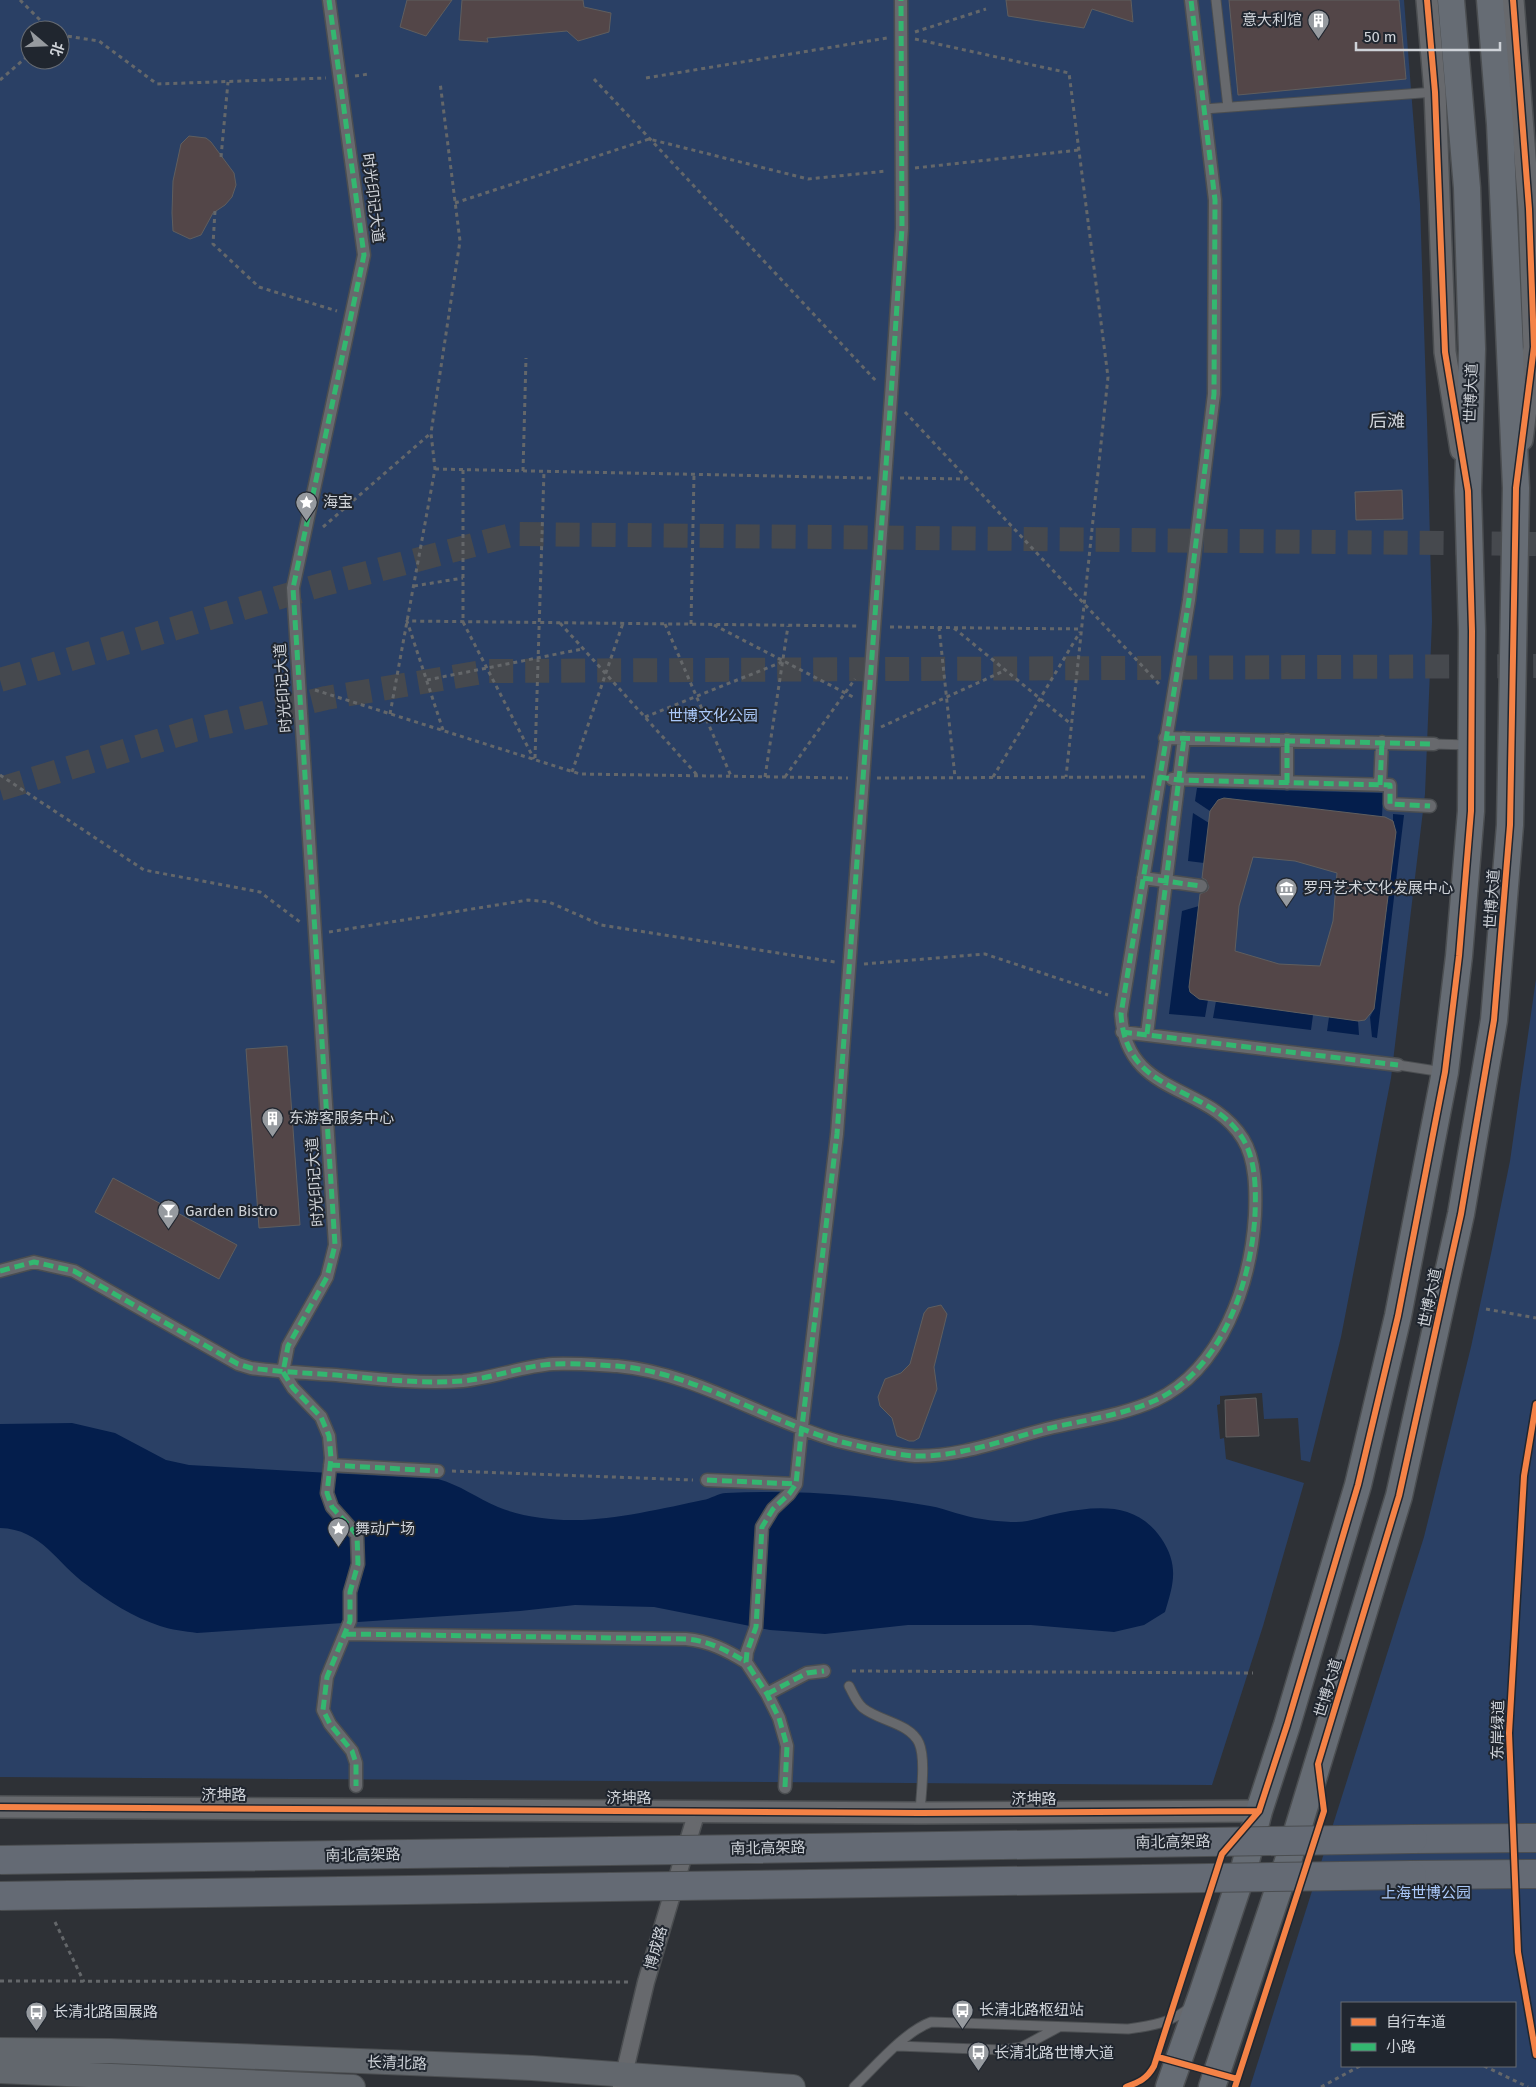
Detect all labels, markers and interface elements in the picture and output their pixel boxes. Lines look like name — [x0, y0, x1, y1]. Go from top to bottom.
building icon: 意大利馆 — [1306, 8, 1330, 39]
place label: 意大利馆 — [1242, 11, 1302, 29]
north arrow — [20, 20, 70, 70]
scale bar — [1356, 20, 1500, 52]
text: 50 m — [1364, 28, 1397, 46]
text: 北 — [47, 40, 67, 58]
street label: 时光印记大道 — [359, 152, 387, 244]
street label: 世博大道 — [1461, 363, 1481, 423]
district label: 后滩 — [1369, 410, 1405, 432]
place icon: 海宝 — [295, 490, 319, 521]
place label: 海宝 — [323, 493, 353, 511]
street label: 时光印记大道 — [271, 642, 295, 734]
park label: 世博文化公园 — [668, 707, 758, 725]
street label: 世博大道 — [1481, 868, 1503, 930]
museum icon: 罗丹艺术文化发展中心 — [1275, 876, 1299, 907]
place label: 罗丹艺术文化发展中心 — [1303, 879, 1453, 897]
building icon: 东游客服务中心 — [261, 1106, 285, 1137]
place label: 东游客服务中心 — [289, 1109, 394, 1127]
street label: 时光印记大道 — [303, 1136, 327, 1228]
bar icon: Garden Bistro — [157, 1199, 181, 1230]
place label: Garden Bistro — [185, 1202, 278, 1220]
street label: 世博大道 — [1415, 1267, 1445, 1329]
place icon: 舞动广场 — [327, 1517, 351, 1548]
place label: 舞动广场 — [355, 1520, 415, 1538]
street label: 世博大道 — [1311, 1657, 1345, 1719]
street label: 东岸绿道 — [1488, 1700, 1508, 1760]
street label: 济坤路 — [201, 1786, 247, 1804]
street label: 济坤路 — [606, 1789, 652, 1807]
street label: 济坤路 — [1011, 1790, 1057, 1808]
street label: 南北高架路 — [1135, 1832, 1211, 1852]
street label: 南北高架路 — [730, 1838, 806, 1858]
street label: 南北高架路 — [325, 1845, 401, 1865]
park label: 上海世博公园 — [1381, 1884, 1471, 1902]
street label: 博成路 — [641, 1924, 671, 1972]
bus stop icon: 长清北路枢纽站 — [951, 1998, 975, 2029]
bus stop icon: 长清北路国展路 — [25, 2000, 49, 2031]
place label: 长清北路枢纽站 — [979, 2001, 1084, 2019]
legend — [1341, 2002, 1516, 2067]
place label: 长清北路国展路 — [53, 2003, 158, 2021]
text: 自行车道 — [1386, 2013, 1446, 2031]
text: 小路 — [1386, 2038, 1416, 2056]
bus stop icon: 长清北路世博大道 — [966, 2041, 990, 2072]
place label: 长清北路世博大道 — [994, 2044, 1114, 2062]
street label: 长清北路 — [367, 2053, 427, 2073]

